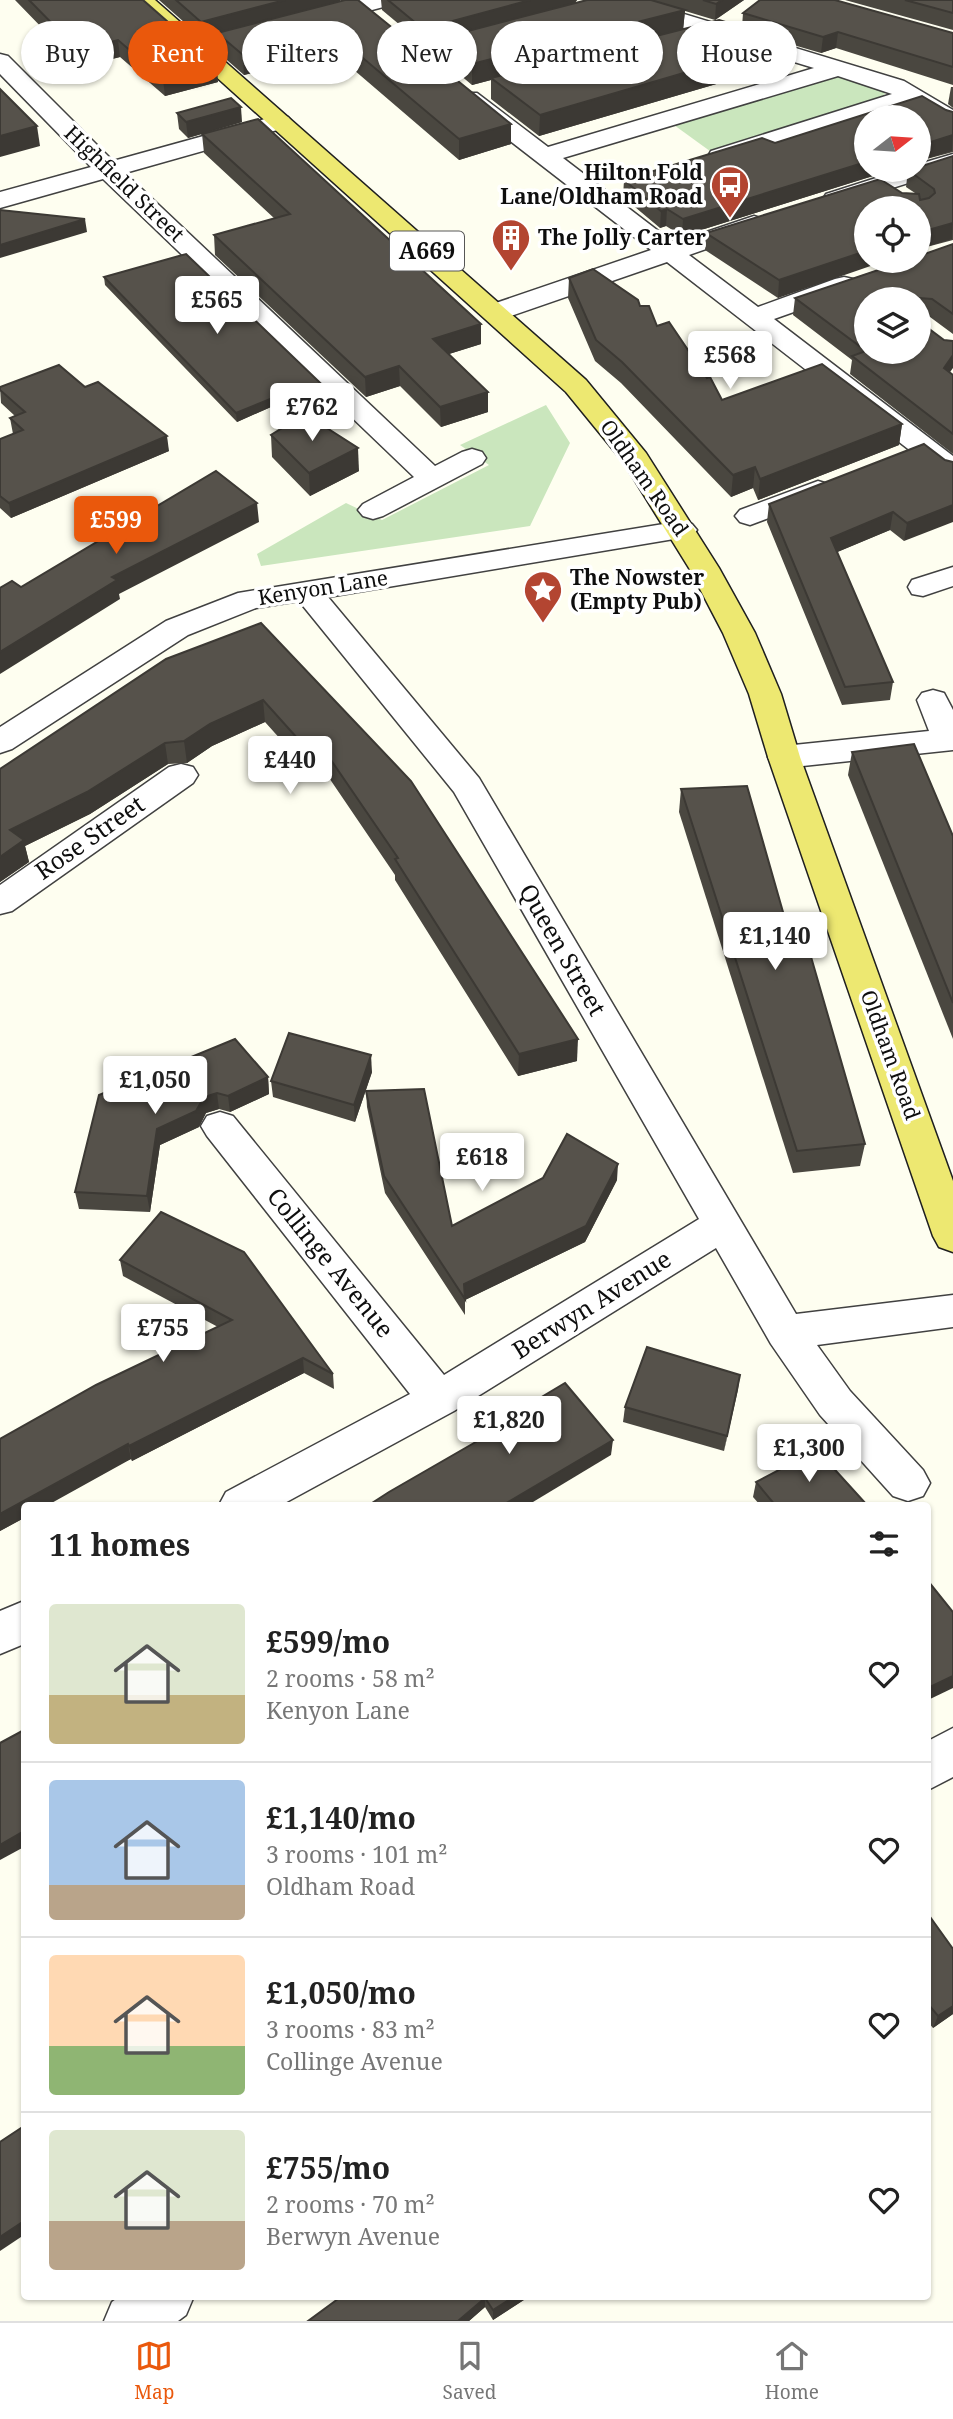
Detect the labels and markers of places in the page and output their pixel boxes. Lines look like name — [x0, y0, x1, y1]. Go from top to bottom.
place label: Hilton Fold Lane/Oldham Road — [500, 158, 703, 210]
bus stop icon: Hilton Fold Lane/Oldham Road — [709, 164, 751, 219]
building icon: The Jolly Carter — [490, 217, 532, 272]
place label: The Jolly Carter — [538, 223, 706, 251]
pin: £565 — [176, 276, 258, 336]
pin: £568 — [689, 332, 771, 391]
pin: £762 — [271, 384, 353, 443]
pin: £599 — [75, 496, 157, 556]
place label: The Nowster (Empty Pub) — [570, 563, 704, 615]
place icon: The Nowster (Empty Pub) — [522, 569, 564, 624]
pin: £440 — [249, 736, 331, 796]
pin: £1,140 — [718, 912, 832, 972]
pin: £1,050 — [98, 1056, 212, 1116]
pin: £618 — [441, 1134, 523, 1193]
pin: £755 — [122, 1304, 204, 1364]
pin: £1,820 — [452, 1396, 566, 1456]
pin: £1,300 — [752, 1424, 866, 1484]

